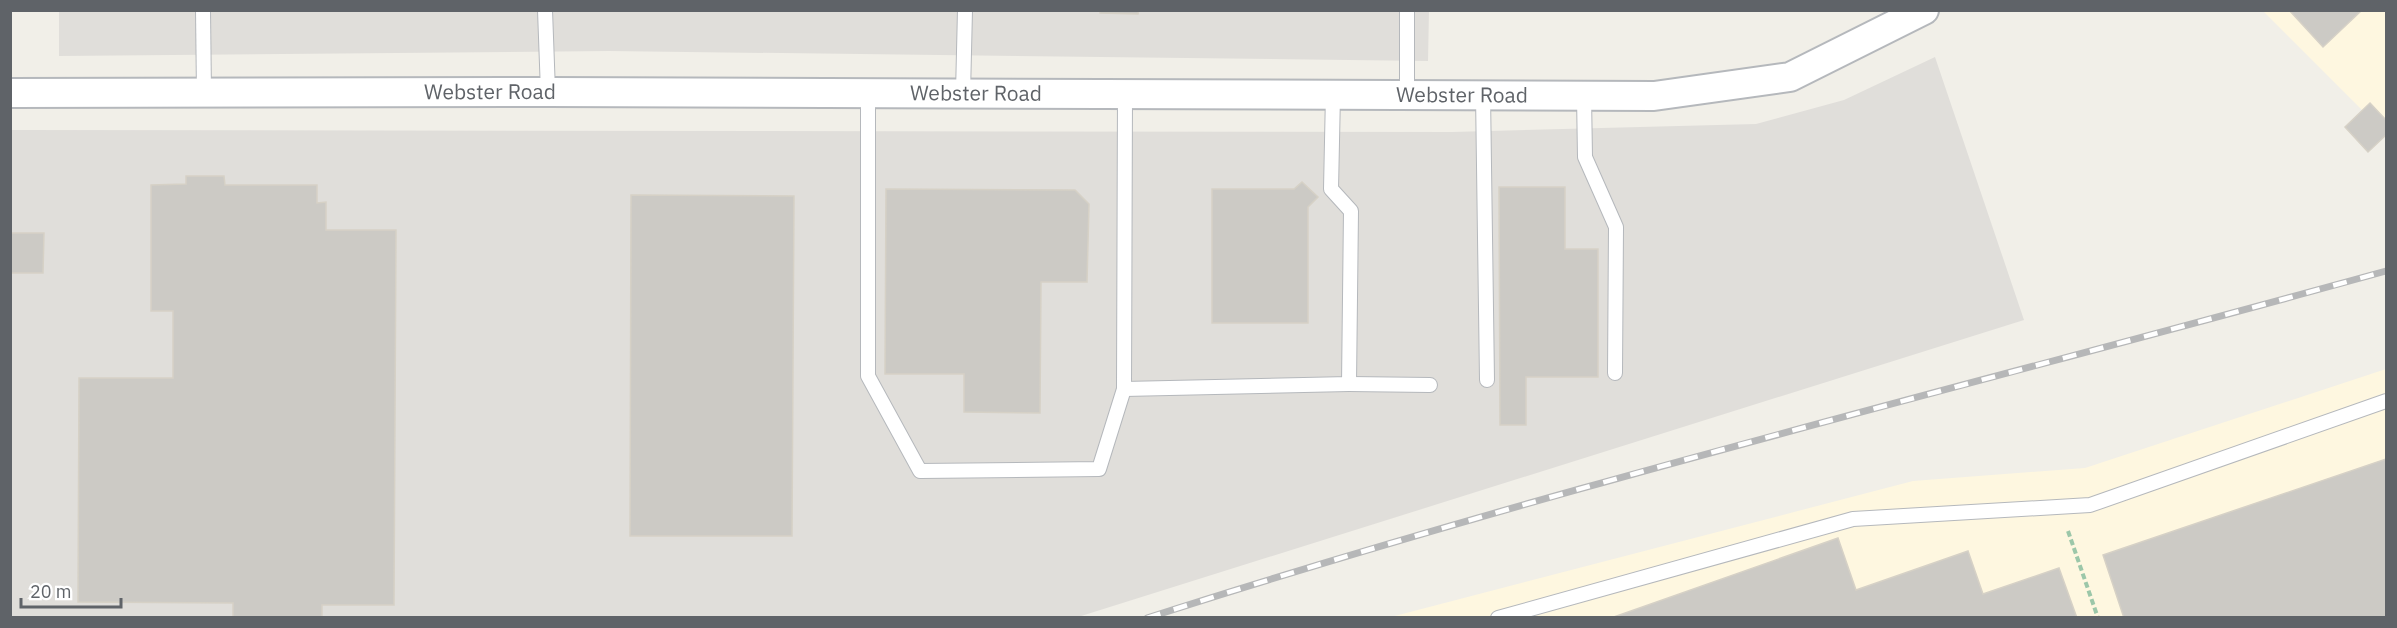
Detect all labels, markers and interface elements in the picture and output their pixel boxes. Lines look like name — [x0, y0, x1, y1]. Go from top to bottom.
street label: Webster Road — [424, 77, 556, 105]
street label: Webster Road — [910, 78, 1042, 107]
street label: Webster Road — [1396, 80, 1528, 109]
scale bar — [21, 571, 122, 609]
text: 20 m — [30, 580, 72, 603]

